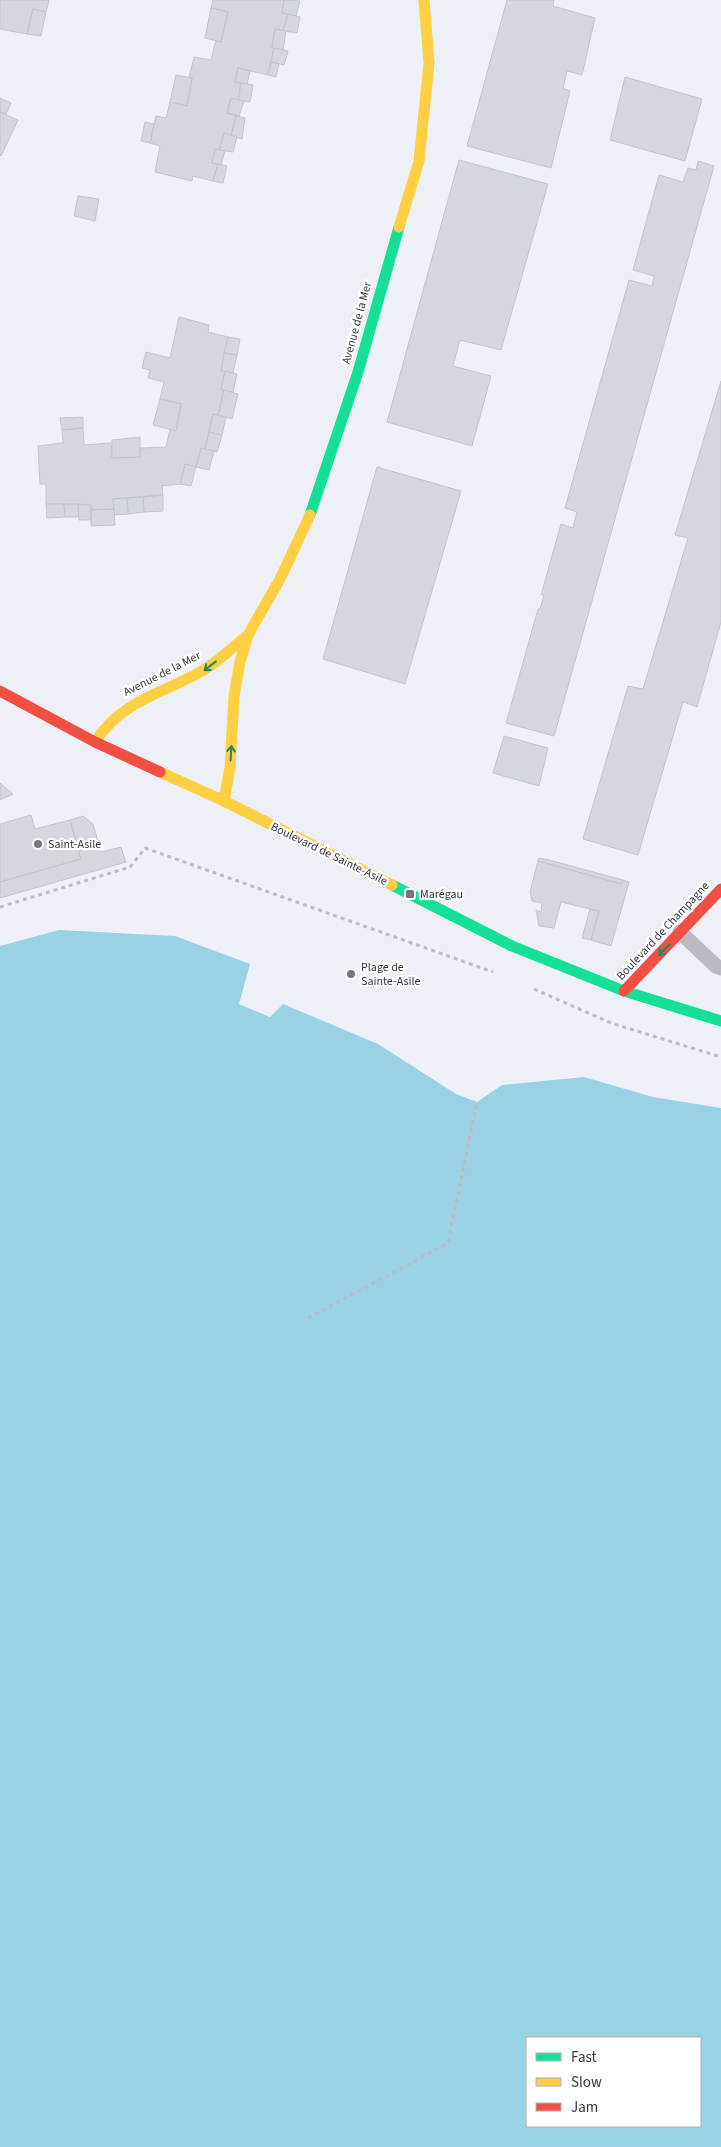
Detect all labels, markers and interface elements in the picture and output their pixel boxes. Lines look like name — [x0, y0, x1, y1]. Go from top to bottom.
street label: Avenue de la Mer — [338, 279, 376, 366]
street label: Avenue de la Mer — [120, 647, 204, 701]
one-way arrow — [203, 660, 216, 671]
one-way arrow — [226, 746, 235, 762]
street label: Boulevard de Sainte-Asile — [268, 818, 390, 890]
place label: Saint-Asile — [48, 836, 101, 853]
marker: Saint-Asile — [32, 838, 44, 850]
street label: Boulevard de Champagne — [613, 878, 713, 984]
place label: Marégau — [420, 886, 463, 903]
marker: Marégau — [404, 888, 416, 900]
one-way arrow — [658, 944, 670, 956]
place label: Plage de Sainte-Asile — [361, 959, 420, 990]
marker: Plage de Sainte-Asile — [345, 968, 357, 980]
legend — [526, 2037, 701, 2127]
text: Fast — [571, 2047, 597, 2068]
text: Slow — [571, 2072, 602, 2093]
text: Jam — [571, 2097, 598, 2118]

